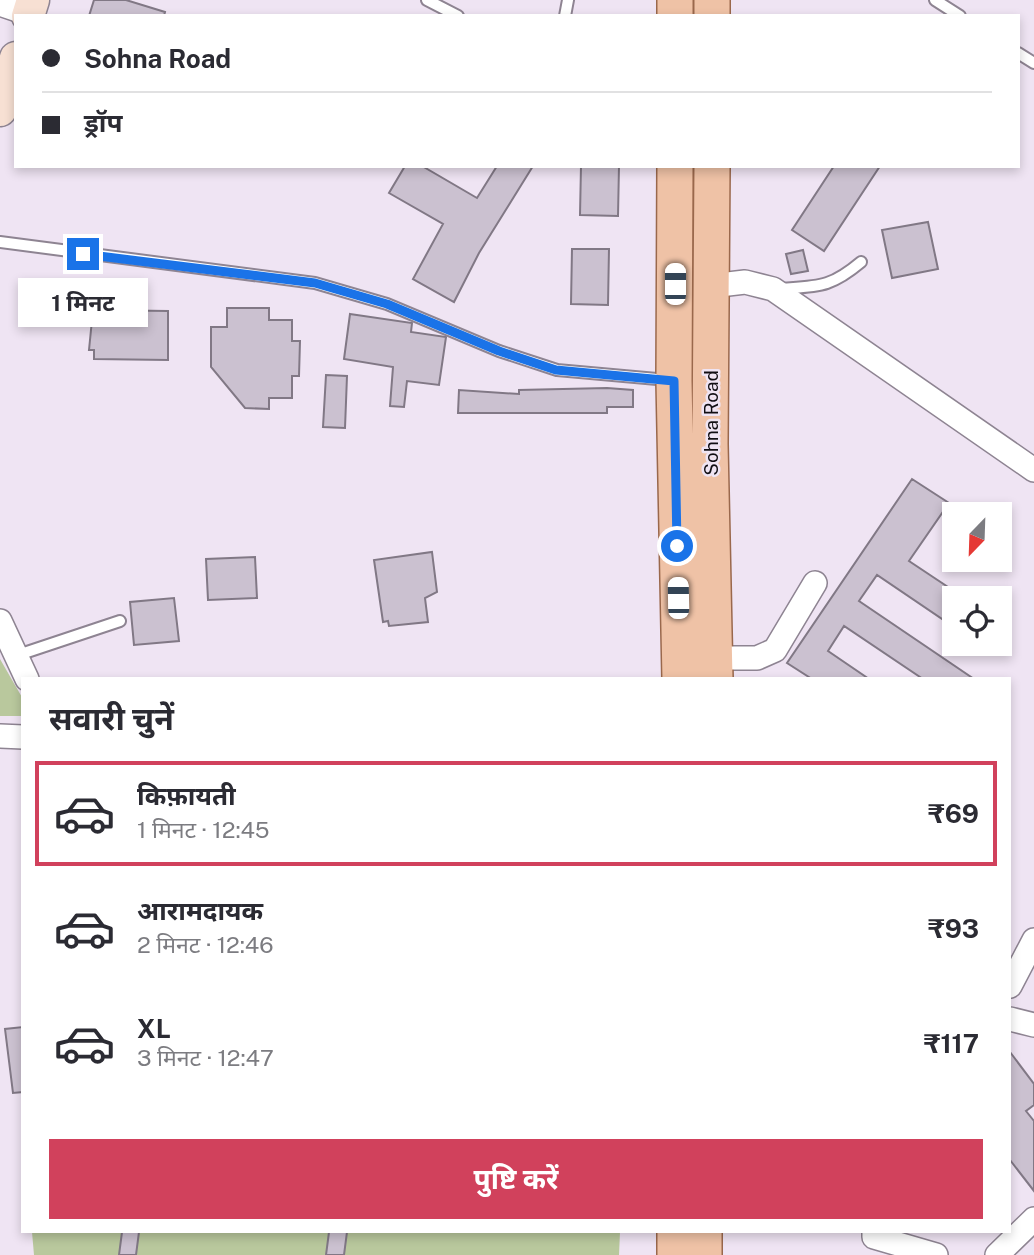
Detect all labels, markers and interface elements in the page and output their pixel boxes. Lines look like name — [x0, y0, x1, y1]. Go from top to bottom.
text: Sohna Road — [84, 43, 231, 74]
text: ड्रॉप — [84, 107, 122, 138]
route end — [67, 238, 99, 270]
car — [665, 263, 686, 305]
callout: 1 मिनट — [18, 278, 148, 328]
text: 1 मिनट — [51, 289, 115, 316]
street label: Sohna Road — [700, 370, 722, 476]
north arrow — [942, 502, 1012, 572]
map controls — [942, 502, 1012, 656]
route start — [661, 530, 693, 562]
car — [668, 577, 689, 619]
button: locate — [942, 586, 1012, 656]
text: सवारी चुनें — [49, 700, 174, 737]
text: किफ़ायती — [137, 780, 236, 811]
icon: car — [53, 782, 116, 845]
text: ₹69 — [928, 798, 979, 829]
text: 1 मिनट · 12:45 — [137, 816, 269, 843]
text: आरामदायक — [137, 895, 263, 926]
icon: car — [53, 897, 116, 960]
text: ₹93 — [928, 913, 979, 944]
text: 2 मिनट · 12:46 — [137, 931, 274, 958]
icon: car — [53, 1012, 116, 1075]
text: XL — [137, 1013, 171, 1044]
text: ₹117 — [924, 1028, 979, 1059]
text: 3 मिनट · 12:47 — [137, 1044, 274, 1071]
button: पुष्टि करें — [49, 1139, 983, 1219]

